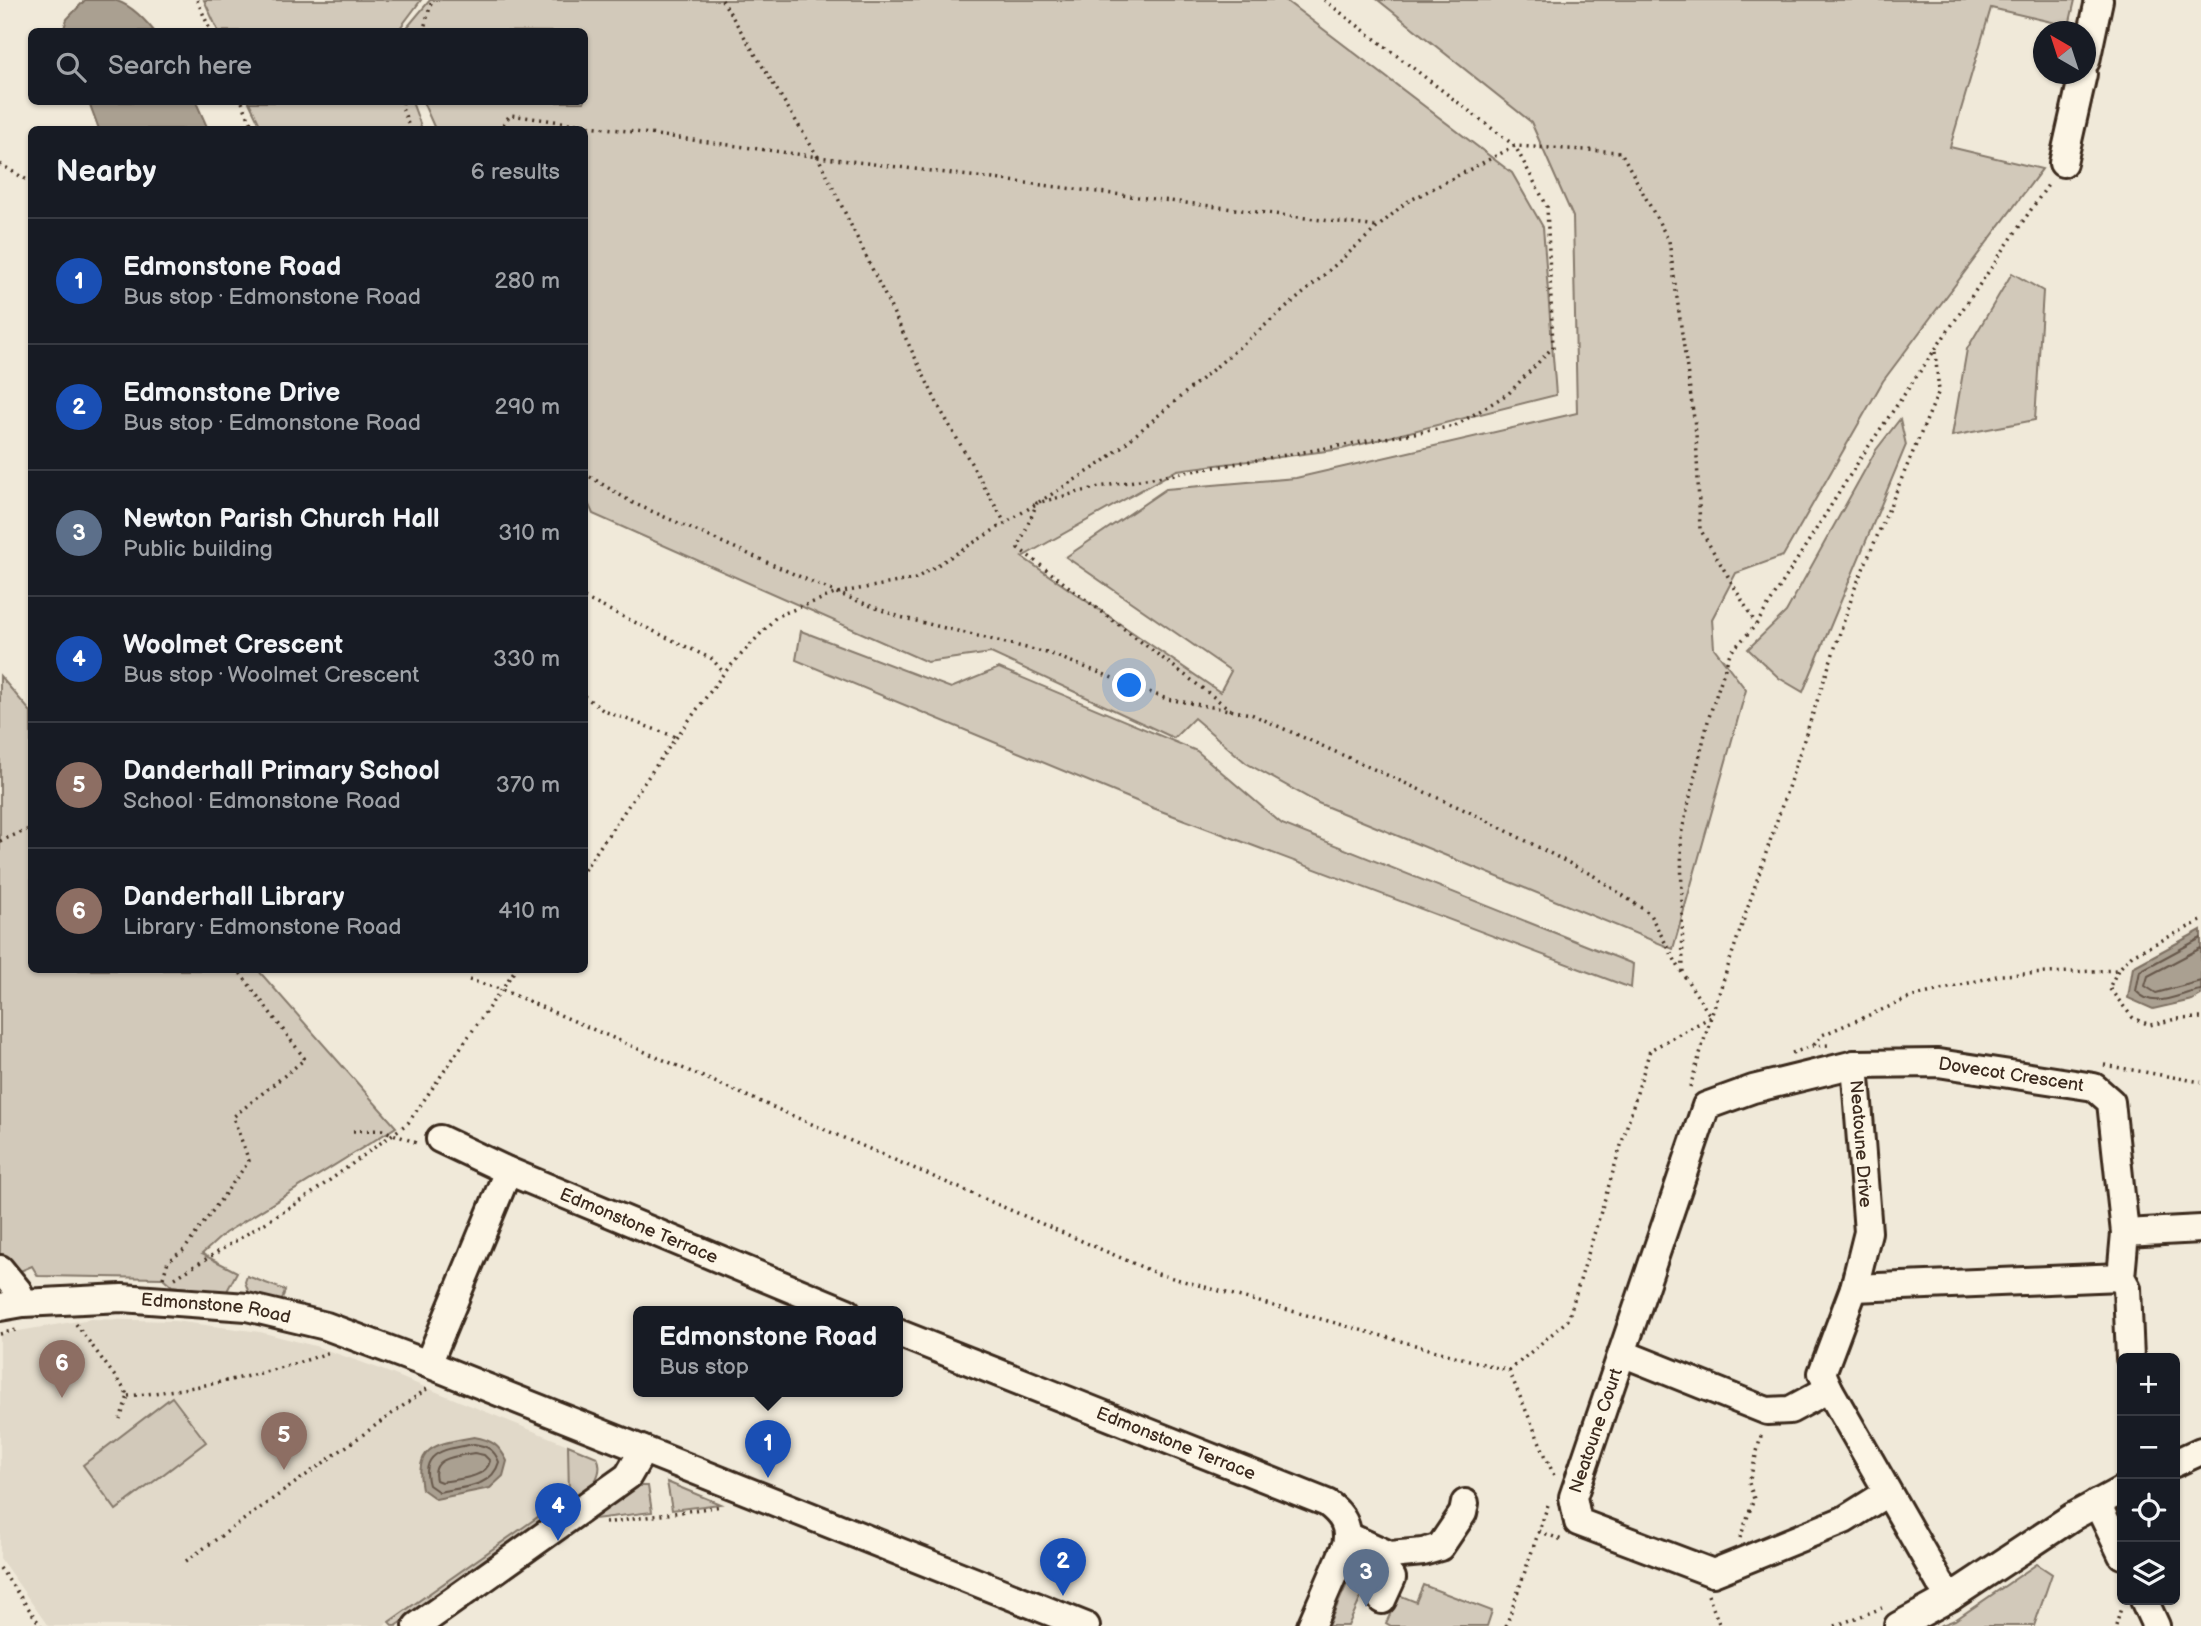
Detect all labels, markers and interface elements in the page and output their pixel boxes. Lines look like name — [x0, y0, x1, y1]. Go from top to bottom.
north arrow — [2033, 21, 2096, 84]
search box — [28, 28, 588, 105]
icon: search — [52, 48, 90, 86]
text: Search here — [108, 51, 252, 82]
text: Nearby — [56, 154, 156, 190]
text: 6 results — [471, 158, 560, 186]
text: Edmonstone Road — [123, 252, 341, 283]
text: 1 — [74, 267, 84, 295]
text: 280 m — [494, 267, 560, 295]
text: Bus stop · Edmonstone Road — [123, 283, 421, 311]
text: Edmonstone Drive — [123, 378, 340, 409]
text: 2 — [72, 393, 86, 421]
text: 290 m — [494, 393, 560, 421]
text: Bus stop · Edmonstone Road — [123, 409, 421, 437]
text: Newton Parish Church Hall — [123, 504, 439, 535]
text: 3 — [72, 519, 86, 547]
text: 310 m — [498, 519, 560, 547]
text: Public building — [123, 535, 273, 563]
text: Woolmet Crescent — [123, 630, 343, 661]
text: 4 — [72, 645, 86, 673]
text: 330 m — [493, 645, 560, 673]
text: Bus stop · Woolmet Crescent — [123, 661, 419, 689]
your location — [1112, 668, 1146, 702]
text: Danderhall Primary School — [123, 756, 440, 787]
text: 5 — [72, 771, 86, 799]
text: 370 m — [496, 771, 560, 799]
text: School · Edmonstone Road — [123, 787, 401, 815]
text: Danderhall Library — [123, 882, 344, 913]
text: 6 — [72, 897, 86, 925]
text: 410 m — [498, 897, 560, 925]
text: Library · Edmonstone Road — [123, 913, 401, 941]
street label: Dovecot Crescent — [1937, 1053, 2086, 1096]
street label: Neatoune Drive — [1846, 1079, 1877, 1208]
street label: Edmonstone Terrace — [557, 1183, 722, 1268]
street label: Edmonstone Road — [140, 1289, 293, 1328]
popup — [633, 1306, 903, 1397]
text: Edmonstone Road — [659, 1322, 877, 1353]
pin: 6 — [39, 1340, 85, 1398]
text: Bus stop — [659, 1353, 749, 1381]
map controls — [2117, 1353, 2180, 1605]
button: + — [2117, 1353, 2180, 1416]
street label: Neatoune Court — [1565, 1365, 1627, 1496]
street label: Edmonstone Terrace — [1093, 1402, 1259, 1484]
pin: 5 — [261, 1412, 307, 1470]
button: − — [2117, 1416, 2180, 1479]
pin: 1 — [745, 1420, 791, 1478]
button: locate — [2117, 1479, 2180, 1542]
pin: 4 — [535, 1483, 581, 1541]
pin: 2 — [1040, 1538, 1086, 1596]
button: layers — [2117, 1542, 2180, 1605]
pin: 3 — [1343, 1549, 1389, 1607]

